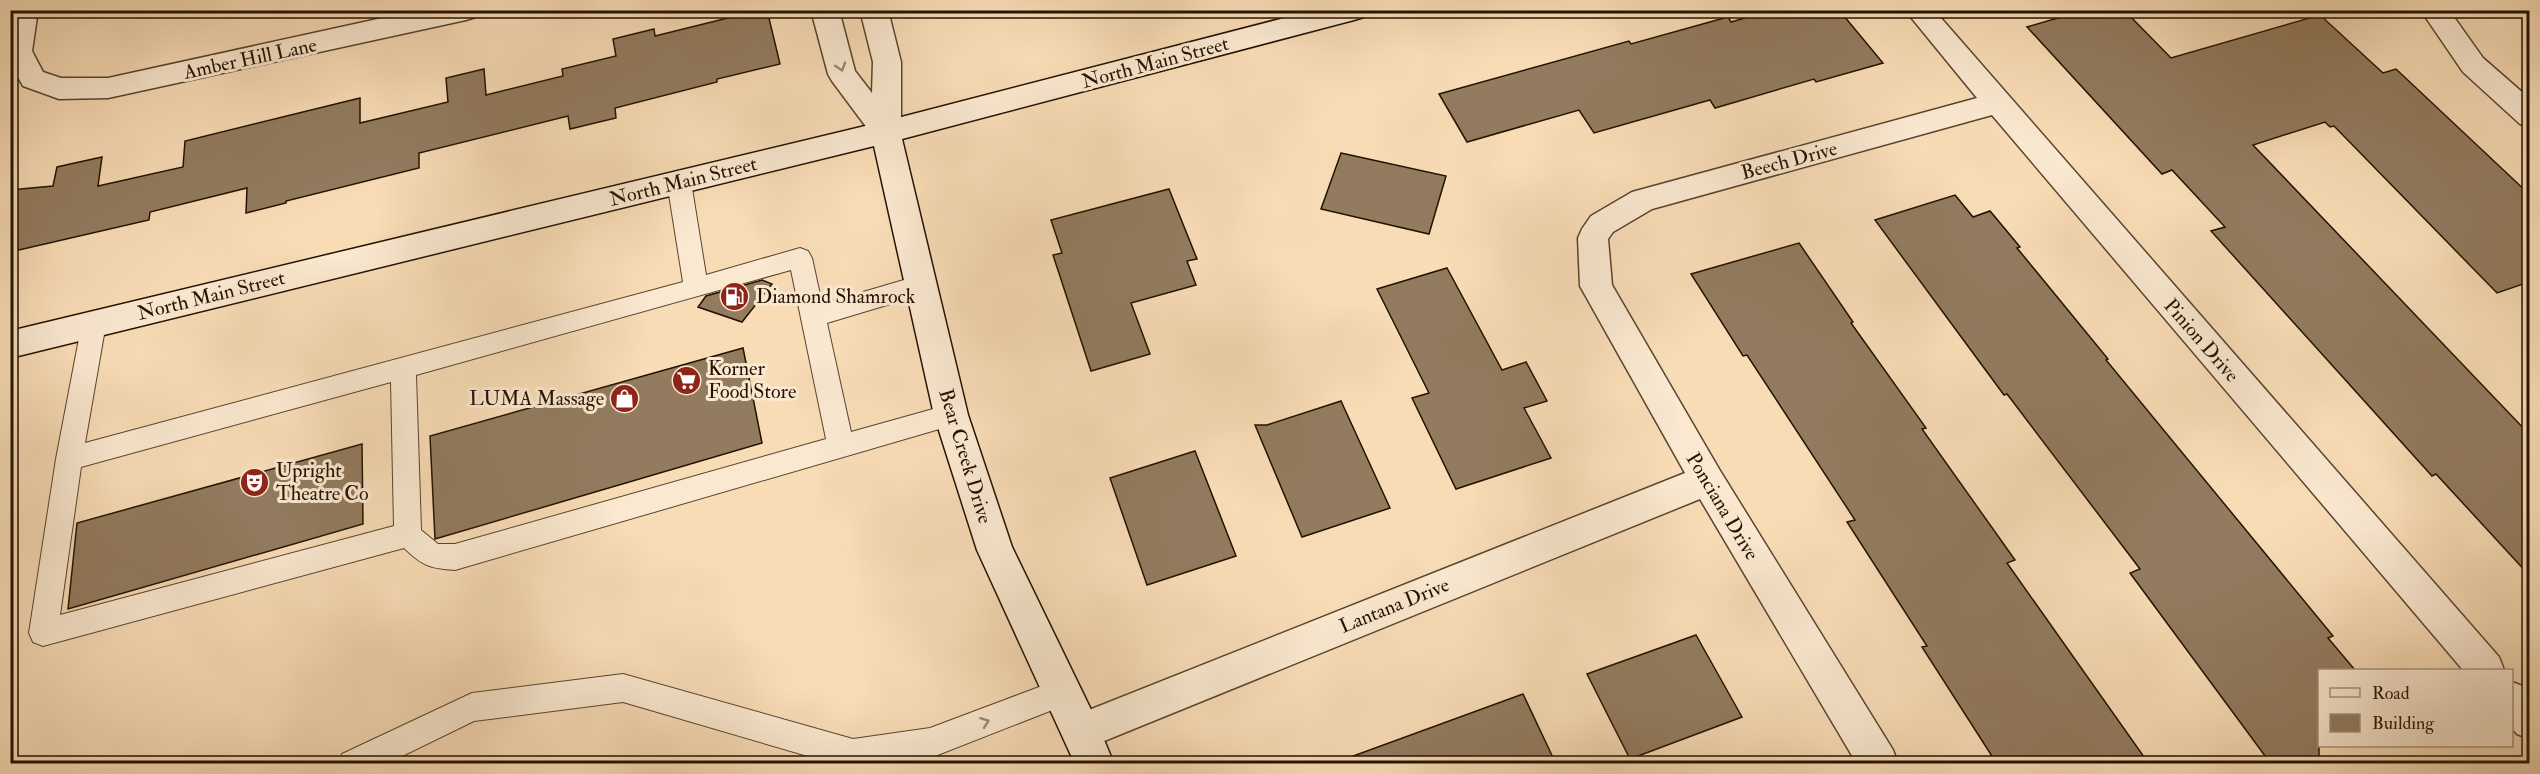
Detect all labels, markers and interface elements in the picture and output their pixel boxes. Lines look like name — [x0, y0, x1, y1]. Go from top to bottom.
street label: North Main Street — [1079, 31, 1232, 94]
street label: Amber Hill Lane — [180, 32, 319, 85]
one-way arrow — [833, 61, 846, 72]
street label: Beech Drive — [1738, 136, 1840, 185]
street label: North Main Street — [607, 151, 760, 212]
street label: North Main Street — [135, 265, 288, 326]
fuel station icon: Diamond Shamrock — [719, 280, 751, 312]
place label: Diamond Shamrock — [756, 284, 916, 309]
street label: Pinion Drive — [2159, 293, 2245, 387]
place label: Korner Food Store — [708, 356, 796, 404]
supermarket icon: Korner Food Store — [671, 364, 703, 396]
shop icon: LUMA Massage — [609, 382, 641, 414]
place label: LUMA Massage — [469, 386, 604, 411]
street label: Bear Creek Drive — [933, 386, 998, 527]
street label: Ponciana Drive — [1681, 448, 1764, 565]
place label: Upright Theatre Co — [276, 458, 369, 506]
theatre icon: Upright Theatre Co — [239, 466, 271, 498]
street label: Lantana Drive — [1336, 572, 1453, 639]
legend — [2318, 669, 2513, 747]
text: Road — [2372, 682, 2410, 705]
text: Building — [2372, 712, 2435, 735]
one-way arrow — [979, 717, 990, 729]

